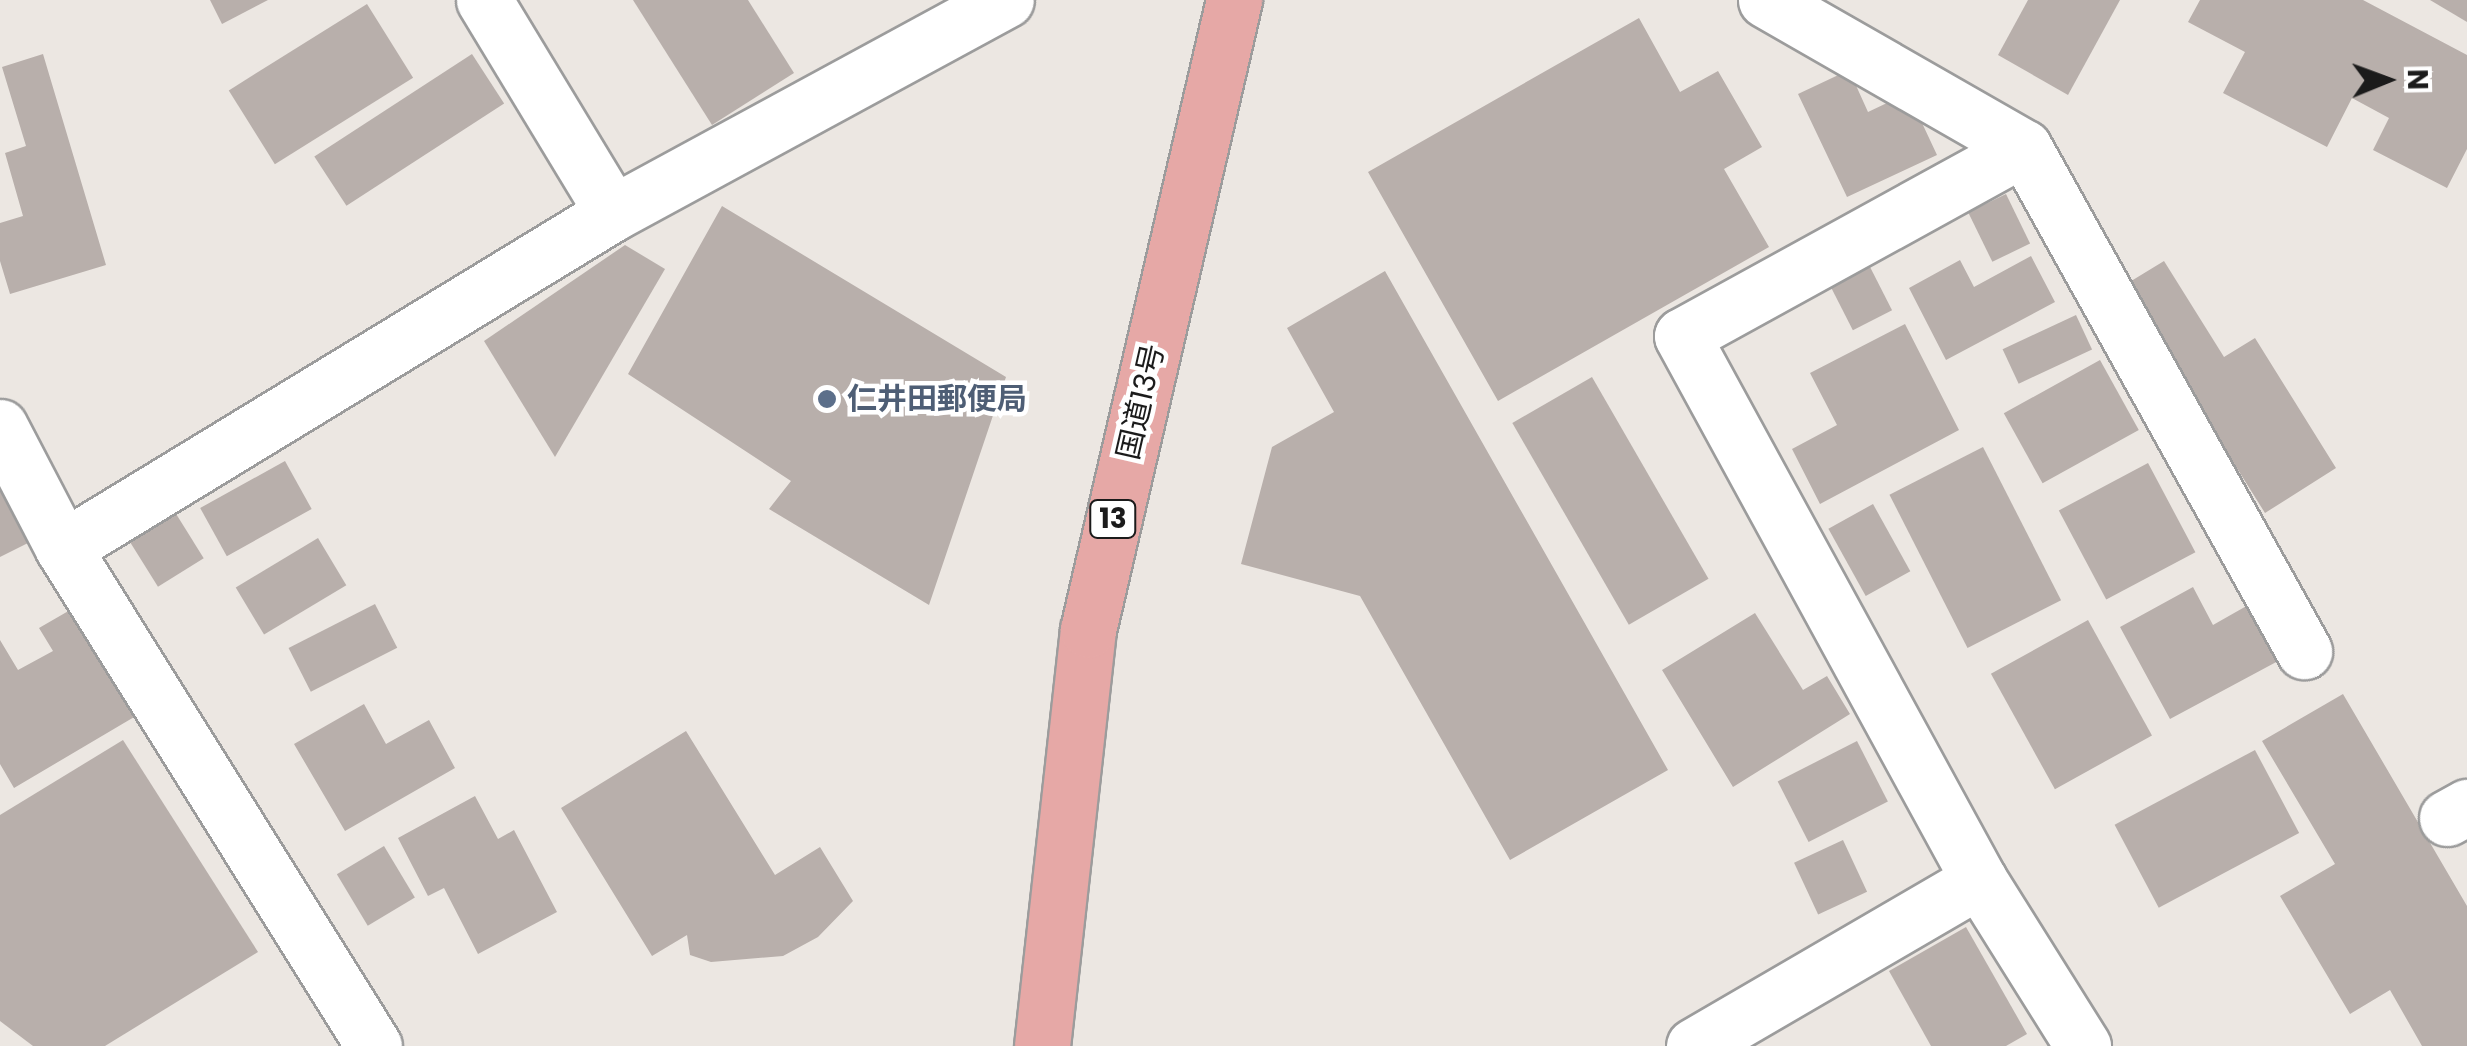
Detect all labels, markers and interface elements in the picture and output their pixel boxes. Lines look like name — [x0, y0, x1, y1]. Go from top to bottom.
north arrow — [2337, 30, 2437, 130]
text: N — [2398, 69, 2437, 90]
street label: 国道13号 — [1110, 341, 1172, 463]
place label: 仁井田郵便局 — [847, 381, 1027, 417]
marker: 仁井田郵便局 — [816, 388, 838, 410]
road number: 13 — [1088, 496, 1138, 542]

